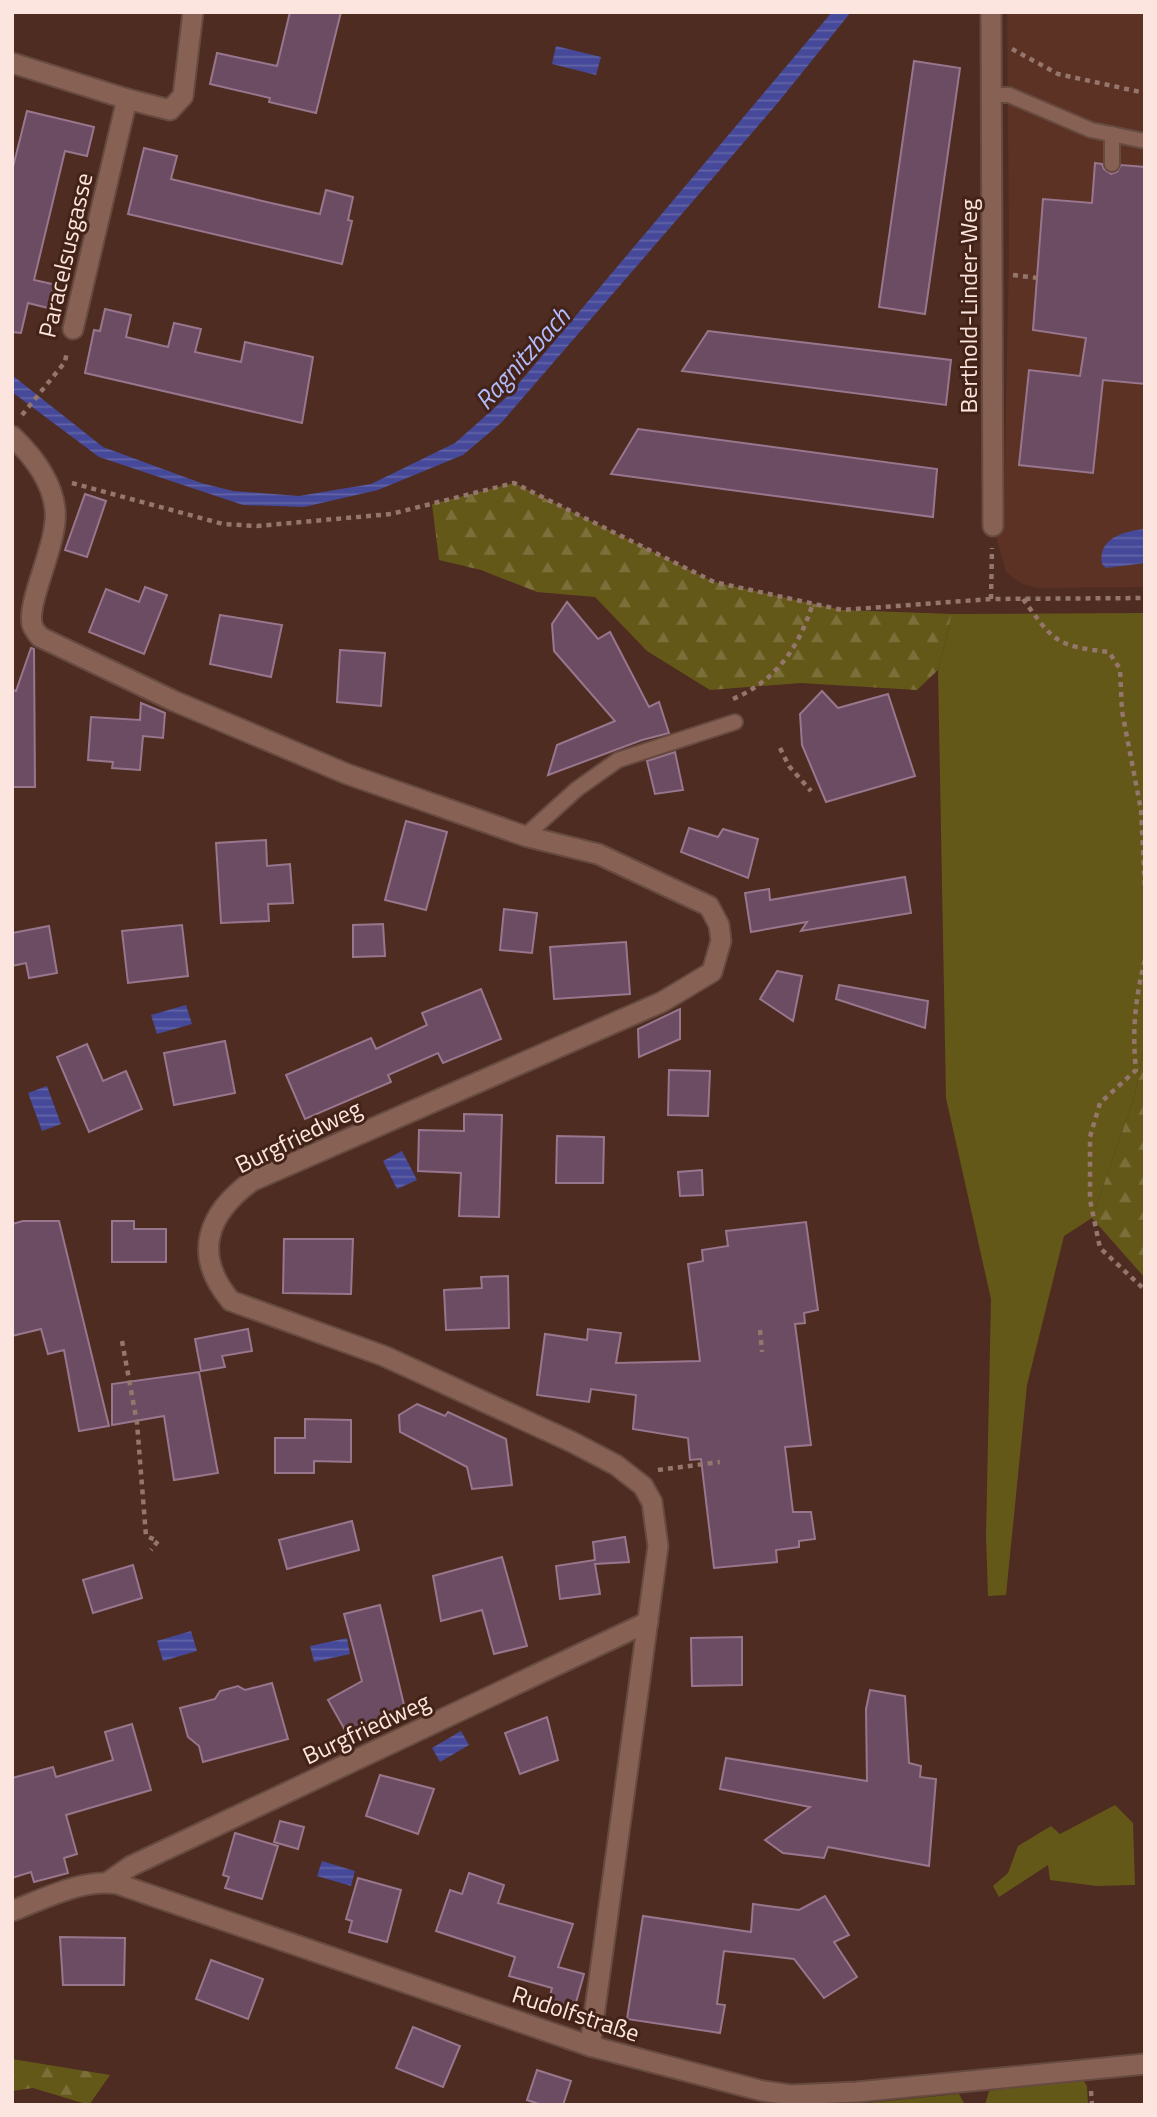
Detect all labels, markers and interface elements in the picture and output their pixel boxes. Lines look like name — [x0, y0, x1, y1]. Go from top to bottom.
street label: Paracelsusgasse — [29, 169, 101, 341]
street label: Berthold-Linder-Weg — [950, 199, 986, 413]
water label: Ragnitzbach — [465, 297, 580, 418]
street label: Burgfriedweg — [229, 1090, 367, 1182]
street label: Burgfriedweg — [296, 1683, 436, 1773]
street label: Rudolfstraße — [508, 1975, 644, 2051]

